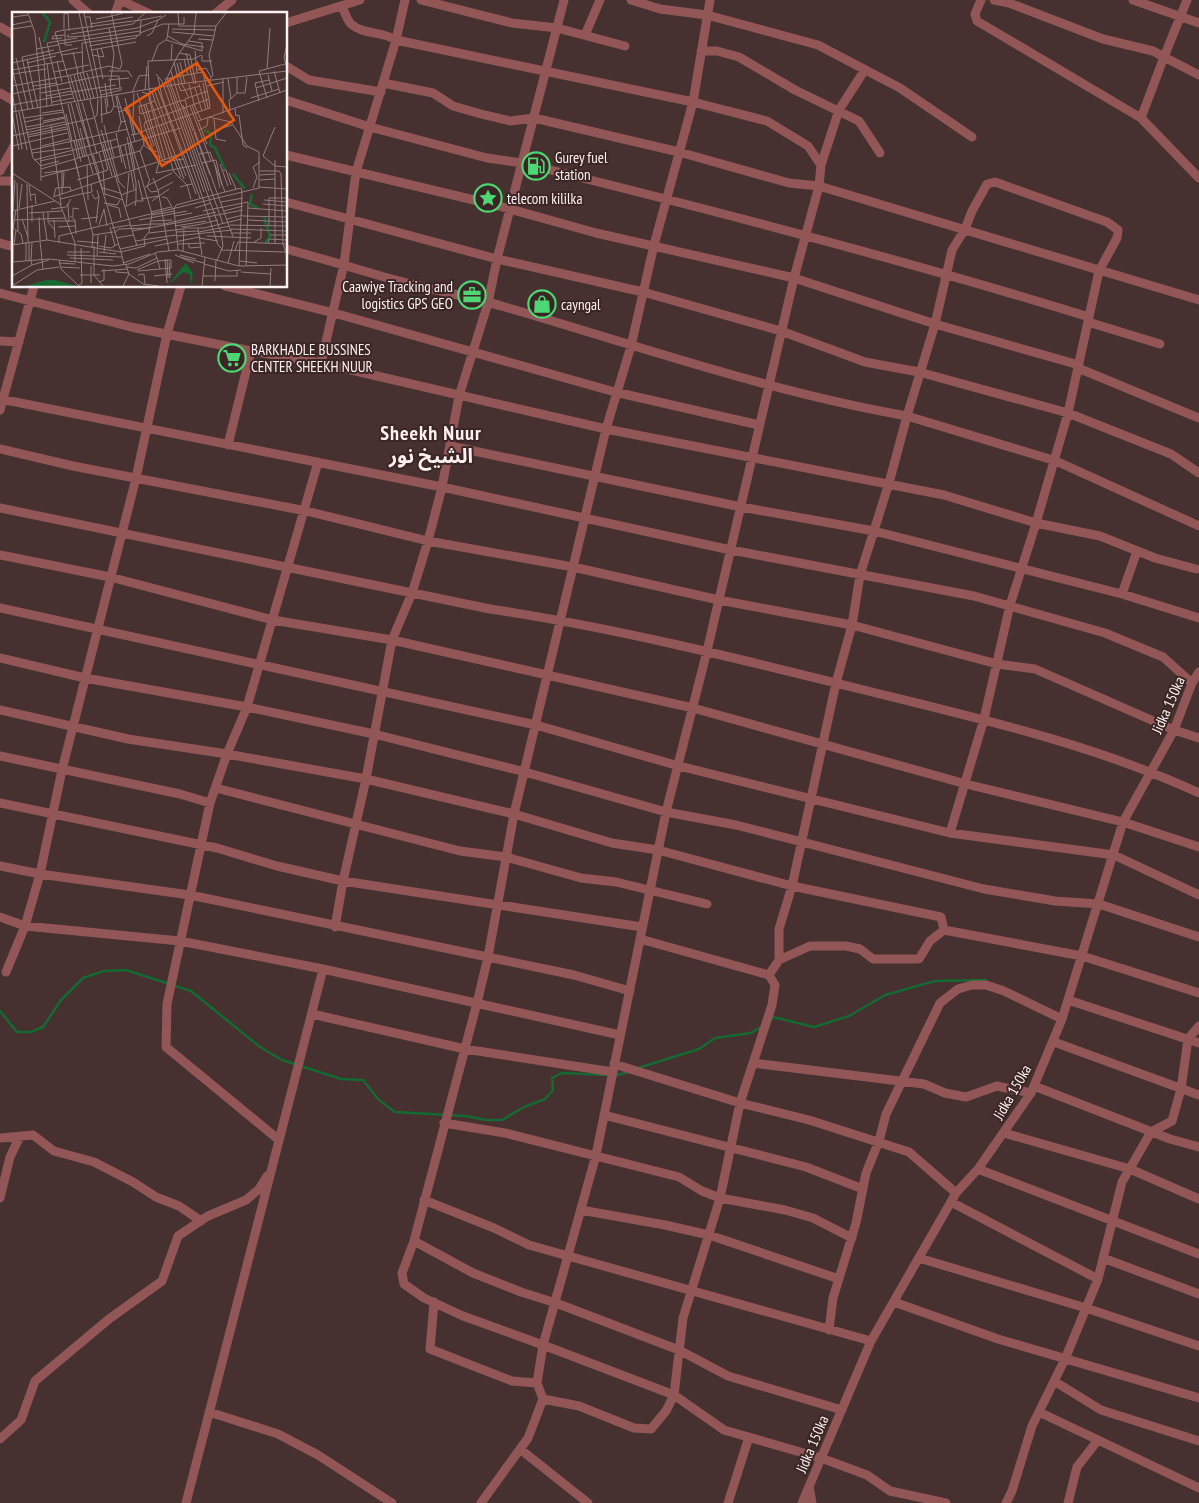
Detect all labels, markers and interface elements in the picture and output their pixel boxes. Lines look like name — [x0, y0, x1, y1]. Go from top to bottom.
inset map — [12, 12, 288, 288]
place label: Gurey fuel station — [555, 148, 608, 184]
fuel station icon: Gurey fuel station — [521, 151, 551, 181]
place icon: telecom kililka — [473, 183, 503, 213]
place label: telecom kililka — [507, 189, 582, 208]
place label: Caawiye Tracking and logistics GPS GEO — [342, 277, 453, 313]
office icon: Caawiye Tracking and logistics GPS GEO — [457, 280, 487, 310]
shop icon: cayngal — [527, 289, 557, 319]
place label: cayngal — [561, 295, 601, 314]
place label: BARKHADLE BUSSINES CENTER SHEEKH NUUR — [251, 340, 373, 376]
supermarket icon: BARKHADLE BUSSINES CENTER SHEEKH NUUR — [217, 343, 247, 373]
district label: Sheekh Nuur الشيخ نور — [380, 420, 482, 471]
street label: Jidka 150ka — [1147, 674, 1189, 737]
street label: Jidka 150ka — [988, 1061, 1035, 1124]
street label: Jidka 150ka — [791, 1412, 833, 1476]

